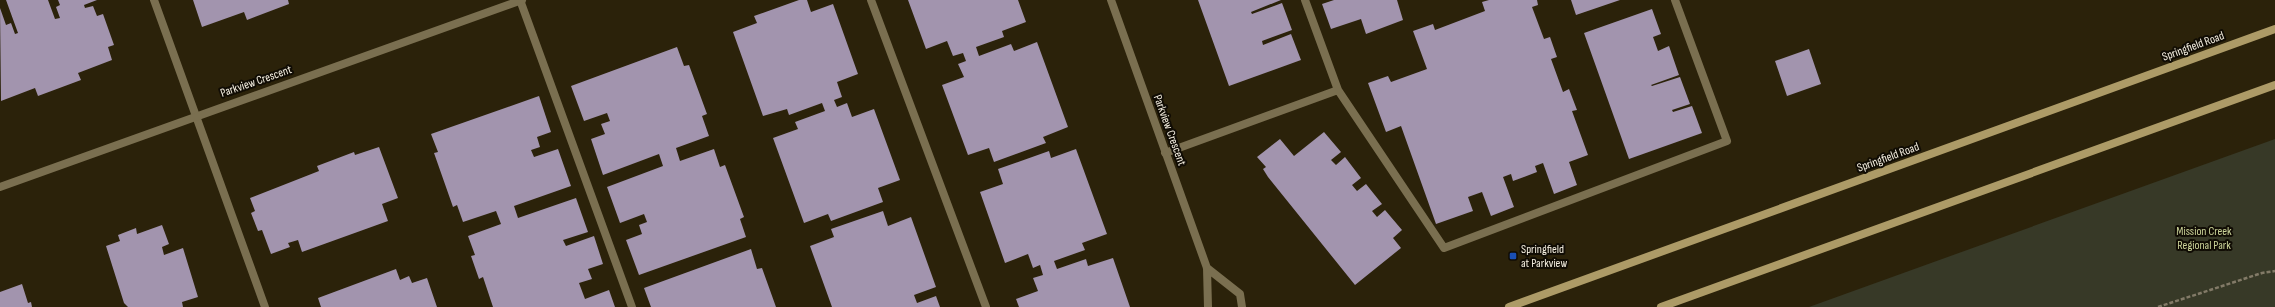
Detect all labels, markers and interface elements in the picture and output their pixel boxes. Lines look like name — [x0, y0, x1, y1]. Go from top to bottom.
street label: Springfield Road — [2160, 28, 2226, 65]
street label: Parkview Crescent — [219, 62, 294, 101]
street label: Parkview Crescent — [1150, 93, 1189, 168]
street label: Springfield Road — [1855, 139, 1921, 176]
park label: Mission Creek Regional Park — [2176, 224, 2232, 253]
place label: Springfield at Parkview — [1521, 242, 1567, 271]
marker: Springfield at Parkview — [1508, 251, 1518, 261]

